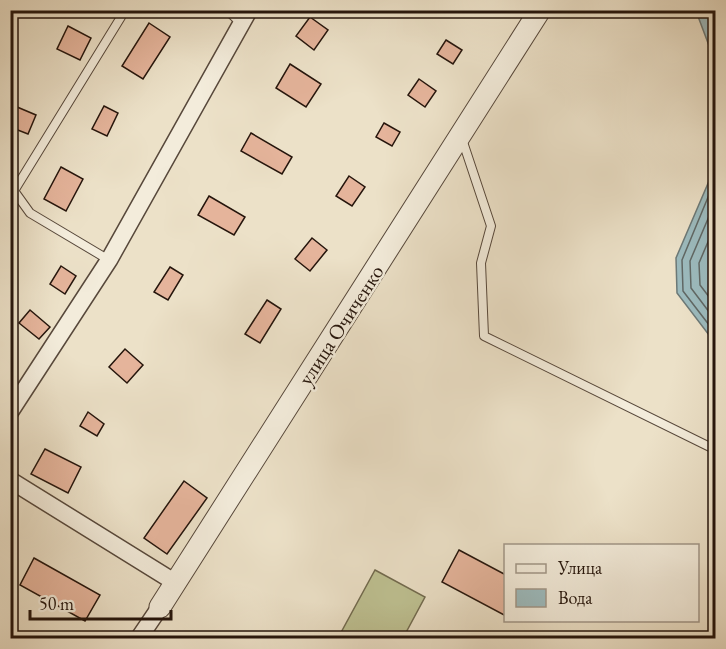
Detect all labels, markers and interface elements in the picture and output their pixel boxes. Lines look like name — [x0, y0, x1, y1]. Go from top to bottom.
street label: улица Очиченко — [292, 259, 390, 390]
legend — [504, 544, 699, 622]
text: Улица — [557, 556, 603, 579]
scale bar — [30, 583, 171, 621]
text: Вода — [558, 586, 593, 609]
text: 50 m — [39, 592, 74, 615]

